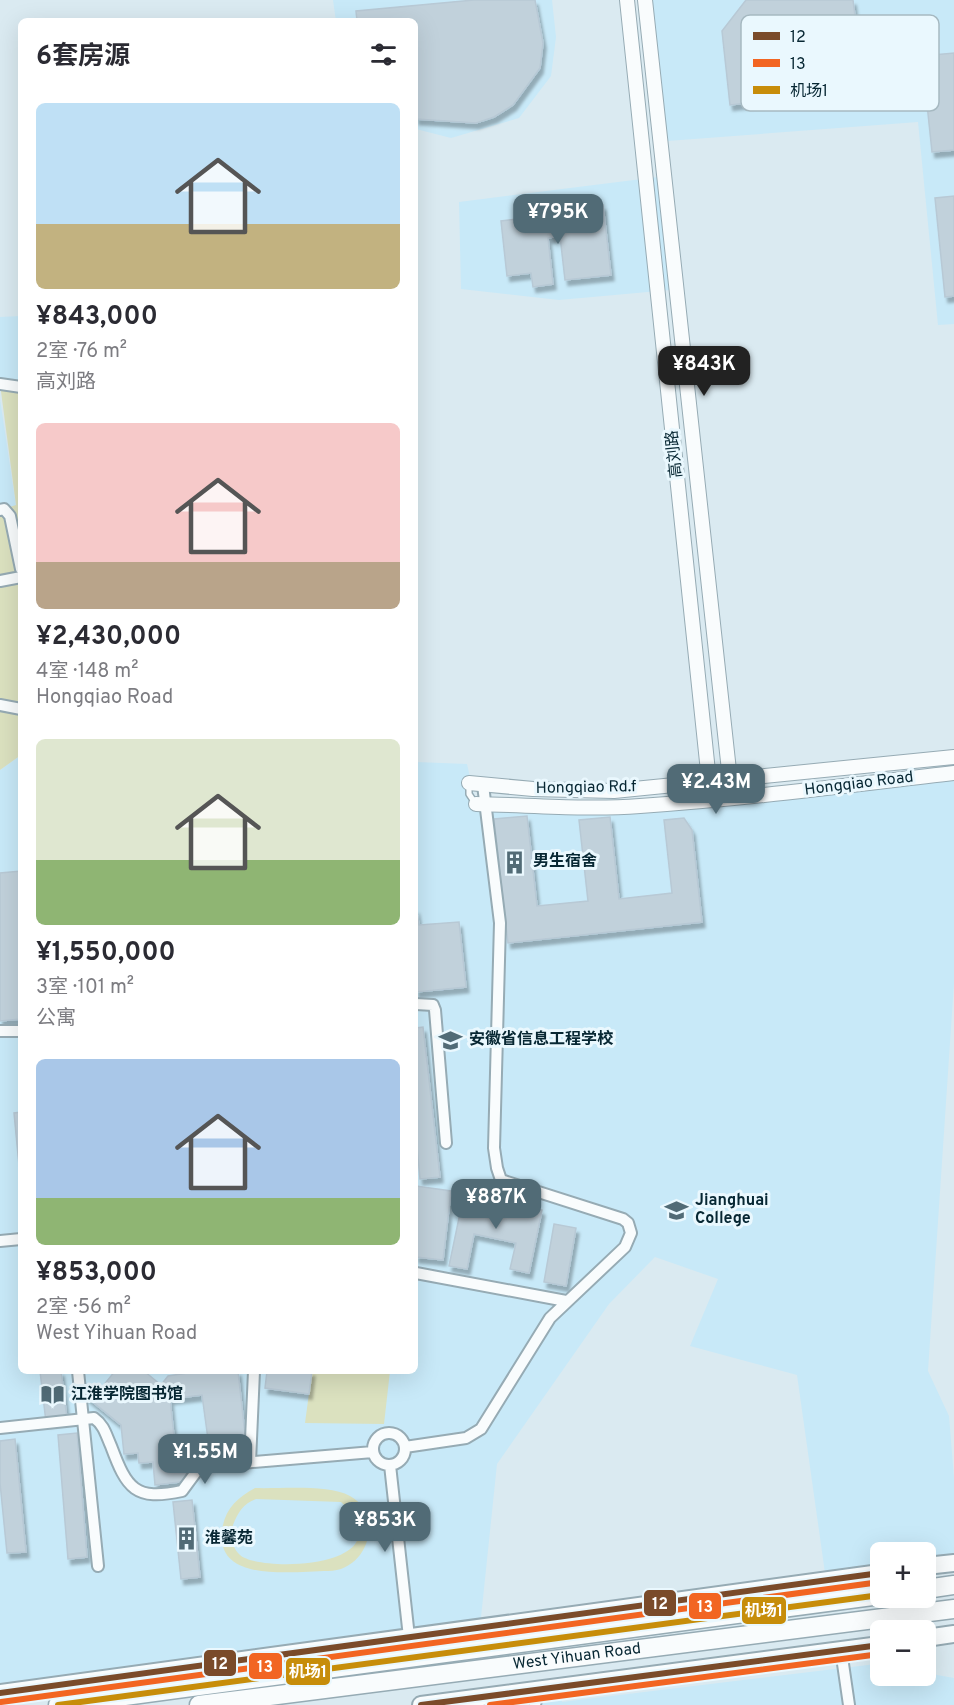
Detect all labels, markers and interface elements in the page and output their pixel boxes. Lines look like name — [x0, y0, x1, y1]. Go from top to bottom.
legend — [741, 15, 939, 111]
text: 12 — [790, 28, 806, 48]
icon: filters — [367, 38, 400, 71]
text: 6套房源 — [36, 41, 130, 74]
text: 13 — [790, 55, 806, 75]
text: 机场1 — [790, 82, 828, 102]
icon: home — [164, 142, 272, 250]
pin: ¥795K — [516, 194, 600, 245]
text: ¥795K — [527, 200, 589, 226]
text: ¥843,000 — [36, 301, 158, 334]
text: 2室 · 76 m² — [36, 339, 127, 365]
pin: ¥843K — [662, 346, 746, 397]
text: ¥843K — [672, 352, 736, 378]
text: 高刘路 — [36, 370, 96, 396]
street label: 高刘路 — [663, 429, 687, 479]
icon: home — [164, 462, 272, 570]
text: ¥2,430,000 — [36, 621, 181, 654]
text: 4室 · 148 m² — [36, 659, 138, 685]
text: Hongqiao Road — [36, 685, 173, 711]
pin: ¥2.43M — [667, 764, 765, 815]
street label: Hongqiao Road — [803, 767, 915, 801]
text: ¥2.43M — [681, 770, 751, 796]
street label: Hongqiao Rd.f — [535, 777, 637, 799]
icon: home — [164, 778, 272, 886]
building icon: 男生宿舍 — [502, 849, 528, 875]
place label: 男生宿舍 — [533, 852, 597, 872]
text: ¥1,550,000 — [36, 937, 176, 970]
text: 3室 · 101 m² — [36, 975, 134, 1001]
text: 公寓 — [36, 1006, 76, 1032]
school or university icon: 安徽省信息工程学校 — [438, 1027, 464, 1053]
place label: 安徽省信息工程学校 — [469, 1029, 614, 1050]
icon: home — [164, 1098, 272, 1206]
pin: ¥887K — [454, 1179, 538, 1230]
text: ¥887K — [465, 1185, 527, 1211]
place label: Jianghuai College — [695, 1191, 769, 1229]
school or university icon: Jianghuai College — [664, 1197, 690, 1223]
text: ¥853,000 — [36, 1257, 157, 1290]
text: 2室 · 56 m² — [36, 1295, 131, 1321]
text: West Yihuan Road — [36, 1321, 197, 1347]
library icon: 江淮学院图书馆 — [40, 1382, 66, 1408]
place label: 江淮学院图书馆 — [71, 1385, 183, 1405]
pin: ¥1.55M — [156, 1434, 254, 1485]
text: ¥1.55M — [172, 1440, 238, 1466]
pin: ¥853K — [343, 1502, 427, 1553]
text: ¥853K — [353, 1508, 417, 1534]
building icon: 淮馨苑 — [174, 1526, 200, 1552]
place label: 淮馨苑 — [205, 1529, 253, 1549]
map controls — [870, 1542, 936, 1686]
button: + — [870, 1542, 936, 1608]
line badge: 12 — [643, 1589, 677, 1617]
line badge: 13 — [688, 1592, 722, 1620]
text: 12 — [652, 1595, 668, 1615]
line badge: 机场1 — [741, 1596, 787, 1625]
text: 13 — [697, 1598, 713, 1618]
text: 机场1 — [745, 1602, 783, 1622]
button: − — [870, 1620, 936, 1686]
street label: West Yihuan Road — [512, 1639, 642, 1675]
line badge: 12 — [203, 1649, 237, 1677]
line badge: 13 — [248, 1652, 283, 1680]
text: 12 — [212, 1655, 228, 1675]
line badge: 机场1 — [285, 1657, 331, 1686]
text: 13 — [257, 1658, 273, 1678]
text: 机场1 — [289, 1663, 327, 1683]

